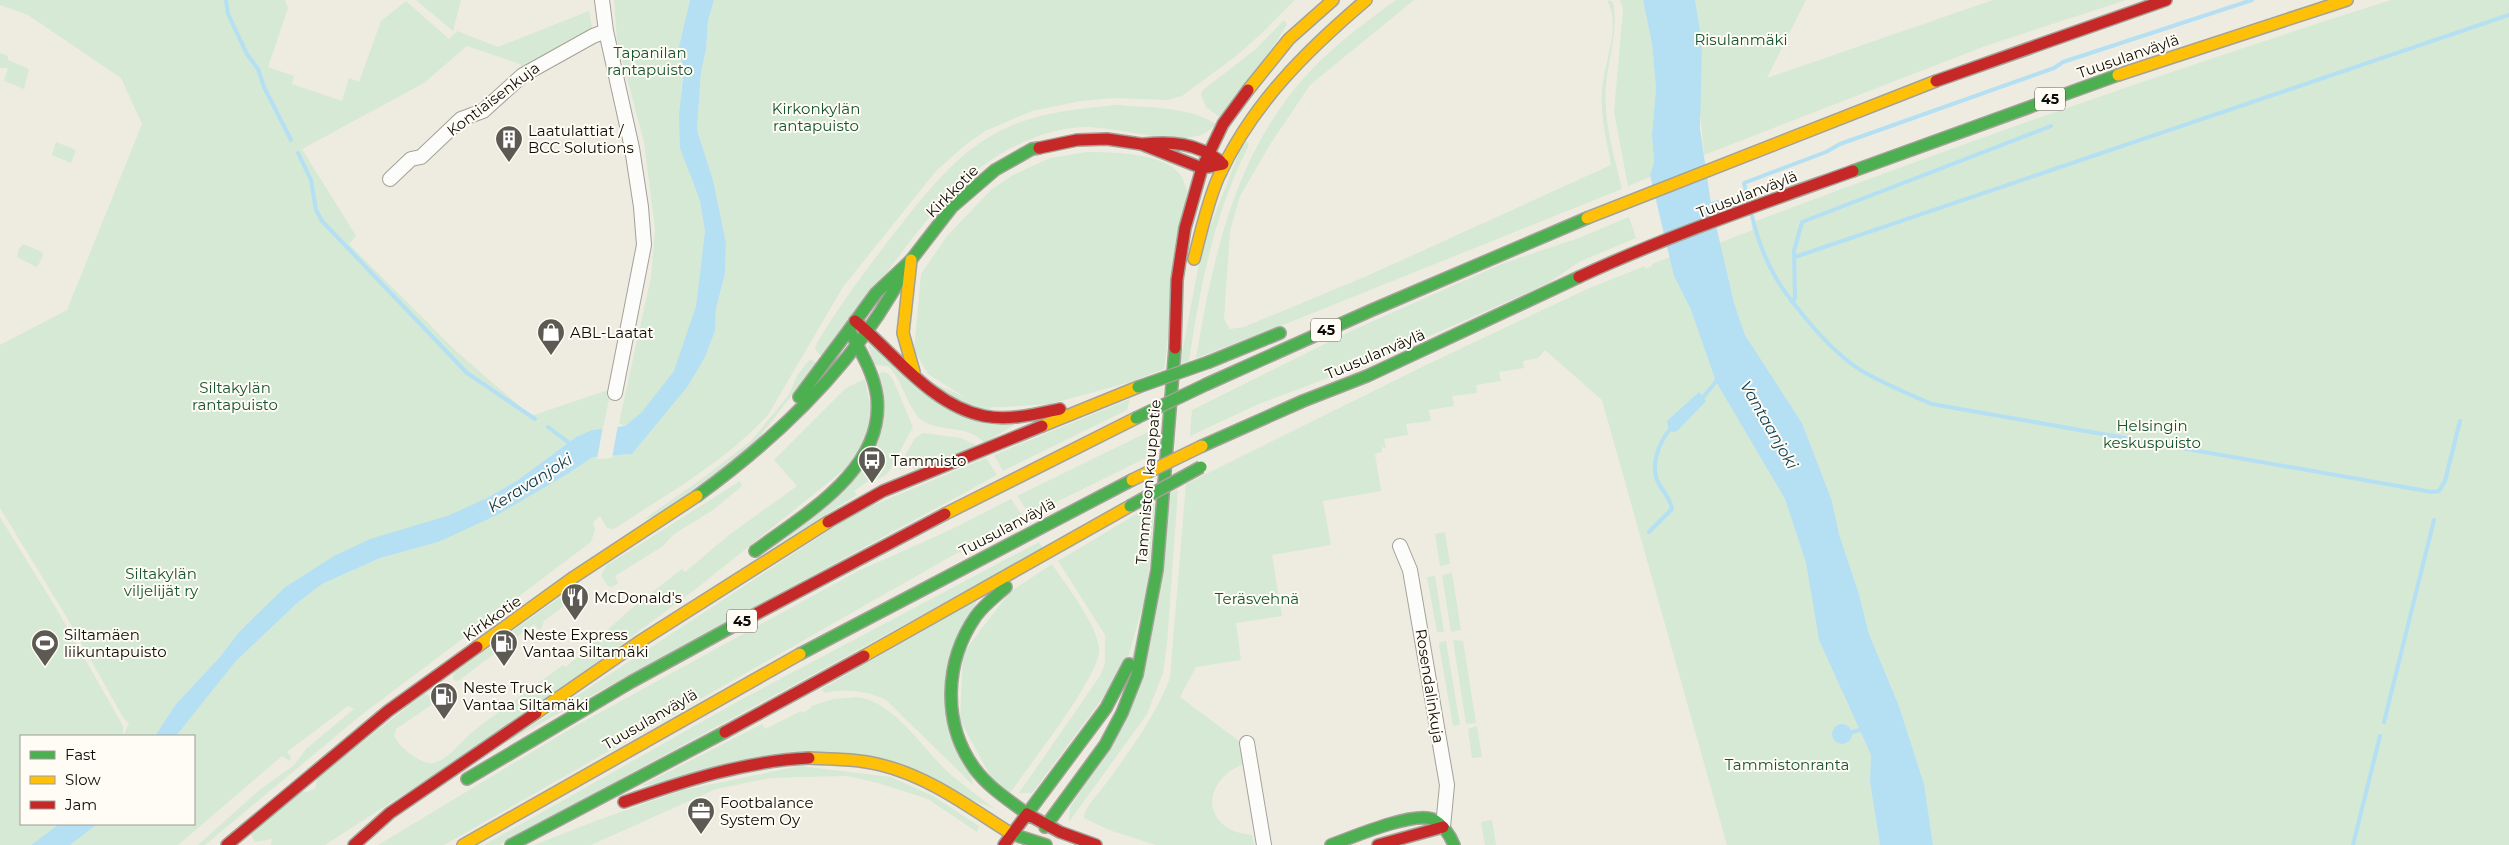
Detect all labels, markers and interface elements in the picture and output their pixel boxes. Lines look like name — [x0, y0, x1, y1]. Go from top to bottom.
park label: Risulanmäki — [1694, 30, 1788, 49]
street label: Tuusulanväylä — [2075, 30, 2181, 82]
park label: Tapanilan rantapuisto — [607, 43, 693, 79]
street label: Kontiaisenkuja — [443, 58, 543, 140]
road number: 45 — [2035, 88, 2065, 110]
park label: Kirkonkylän rantapuisto — [772, 99, 860, 135]
place label: Laatulattiat / BCC Solutions — [528, 121, 634, 157]
building icon: Laatulattiat / BCC Solutions — [494, 124, 524, 163]
street label: Kirkkotie — [922, 161, 982, 221]
street label: Tuusulanväylä — [1694, 166, 1800, 222]
shop icon: ABL-Laatat — [536, 317, 566, 356]
road number: 45 — [1311, 318, 1341, 342]
place label: ABL-Laatat — [570, 323, 654, 342]
street label: Tuusulanväylä — [1322, 324, 1428, 384]
water label: Vantaanjoki — [1736, 377, 1802, 473]
park label: Siltakylän rantapuisto — [192, 378, 278, 414]
street label: Tammiston kauppatie — [1131, 399, 1165, 565]
park label: Helsingin keskuspuisto — [2103, 416, 2201, 452]
bus stop icon: Tammisto — [857, 445, 887, 484]
water label: Keravanjoki — [484, 449, 576, 517]
place label: Tammisto — [891, 451, 966, 470]
street label: Tuusulanväylä — [956, 494, 1058, 560]
park label: Siltakylän viljelijät ry — [124, 564, 199, 600]
restaurant icon: McDonald's — [560, 582, 590, 621]
place label: McDonald's — [594, 588, 682, 607]
park label: Teräsvehnä — [1215, 589, 1299, 608]
street label: Kirkkotie — [459, 591, 525, 645]
road number: 45 — [727, 610, 757, 632]
place label: Siltamäen liikuntapuisto — [64, 625, 167, 661]
place label: Neste Express Vantaa Siltamäki — [523, 625, 649, 661]
street label: Rosendalinkuja — [1412, 627, 1448, 745]
sports icon: Siltamäen liikuntapuisto — [30, 628, 60, 667]
fuel station icon: Neste Express Vantaa Siltamäki — [489, 628, 519, 667]
place label: Neste Truck Vantaa Siltamäki — [463, 678, 589, 714]
fuel station icon: Neste Truck Vantaa Siltamäki — [429, 681, 459, 720]
street label: Tuusulanväylä — [599, 684, 701, 754]
legend — [20, 735, 195, 825]
text: Fast — [65, 745, 96, 764]
park label: Tammistonranta — [1725, 755, 1849, 774]
text: Slow — [65, 770, 101, 789]
place label: Footbalance System Oy — [720, 793, 814, 829]
text: Jam — [64, 795, 97, 814]
office icon: Footbalance System Oy — [686, 796, 716, 835]

